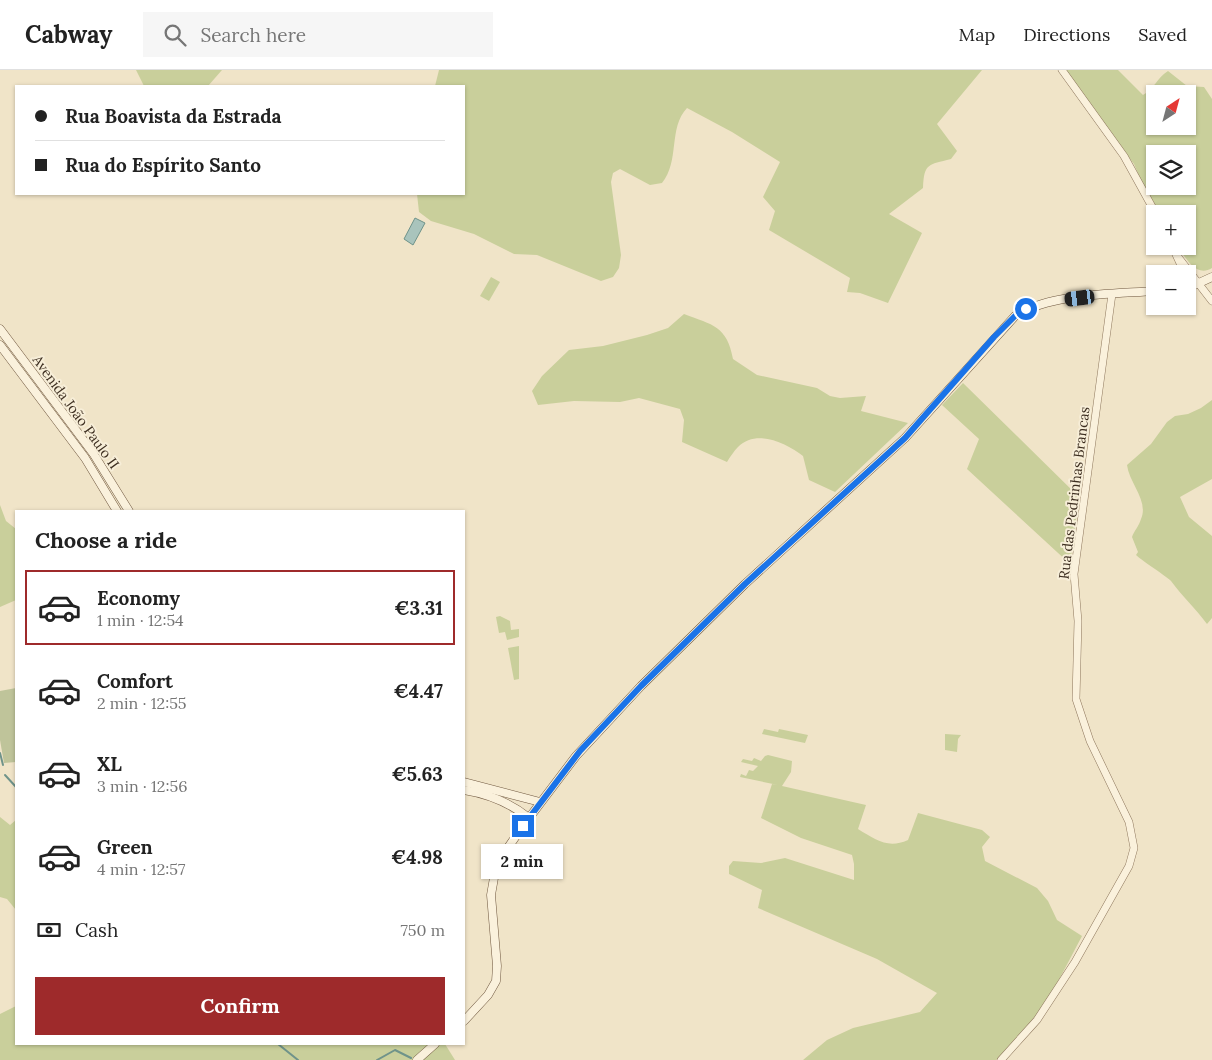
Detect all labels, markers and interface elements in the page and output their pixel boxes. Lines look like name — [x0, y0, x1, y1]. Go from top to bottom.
search box — [143, 12, 493, 57]
text: Cabway — [25, 19, 113, 50]
icon: search — [161, 21, 189, 49]
text: Search here — [201, 23, 306, 47]
text: Map — [959, 23, 995, 46]
text: Directions — [1023, 23, 1110, 46]
text: Saved — [1138, 23, 1187, 46]
north arrow — [1146, 85, 1196, 135]
map controls — [1146, 85, 1196, 315]
text: Rua Boavista da Estrada — [65, 104, 281, 128]
button: layers — [1146, 145, 1196, 195]
text: Rua do Espírito Santo — [65, 153, 261, 177]
button: + — [1146, 205, 1196, 255]
button: − — [1146, 265, 1196, 315]
car — [1064, 289, 1095, 307]
route start — [1015, 298, 1037, 320]
street label: Avenida João Paulo II — [28, 351, 123, 472]
street label: Rua das Pedrinhas Brancas — [1054, 406, 1094, 580]
text: Choose a ride — [35, 526, 177, 554]
icon: car — [37, 585, 82, 630]
text: Economy — [97, 586, 180, 610]
text: €3.31 — [394, 596, 443, 620]
text: 1 min · 12:54 — [97, 610, 184, 630]
icon: car — [37, 668, 82, 713]
text: Comfort — [97, 669, 173, 693]
text: €4.47 — [394, 679, 443, 703]
text: 2 min · 12:55 — [97, 693, 187, 713]
icon: car — [37, 751, 82, 796]
text: XL — [97, 752, 122, 776]
text: €5.63 — [391, 762, 443, 786]
text: 3 min · 12:56 — [97, 776, 187, 796]
route end — [512, 815, 534, 837]
icon: car — [37, 834, 82, 879]
text: Green — [97, 835, 153, 859]
callout: 2 min — [482, 844, 564, 878]
text: €4.98 — [391, 845, 443, 869]
text: 2 min — [501, 851, 543, 871]
text: 4 min · 12:57 — [97, 859, 185, 879]
icon: cash — [35, 916, 63, 944]
text: Cash — [75, 918, 118, 942]
text: 750 m — [400, 920, 445, 940]
button: Confirm — [35, 977, 445, 1035]

